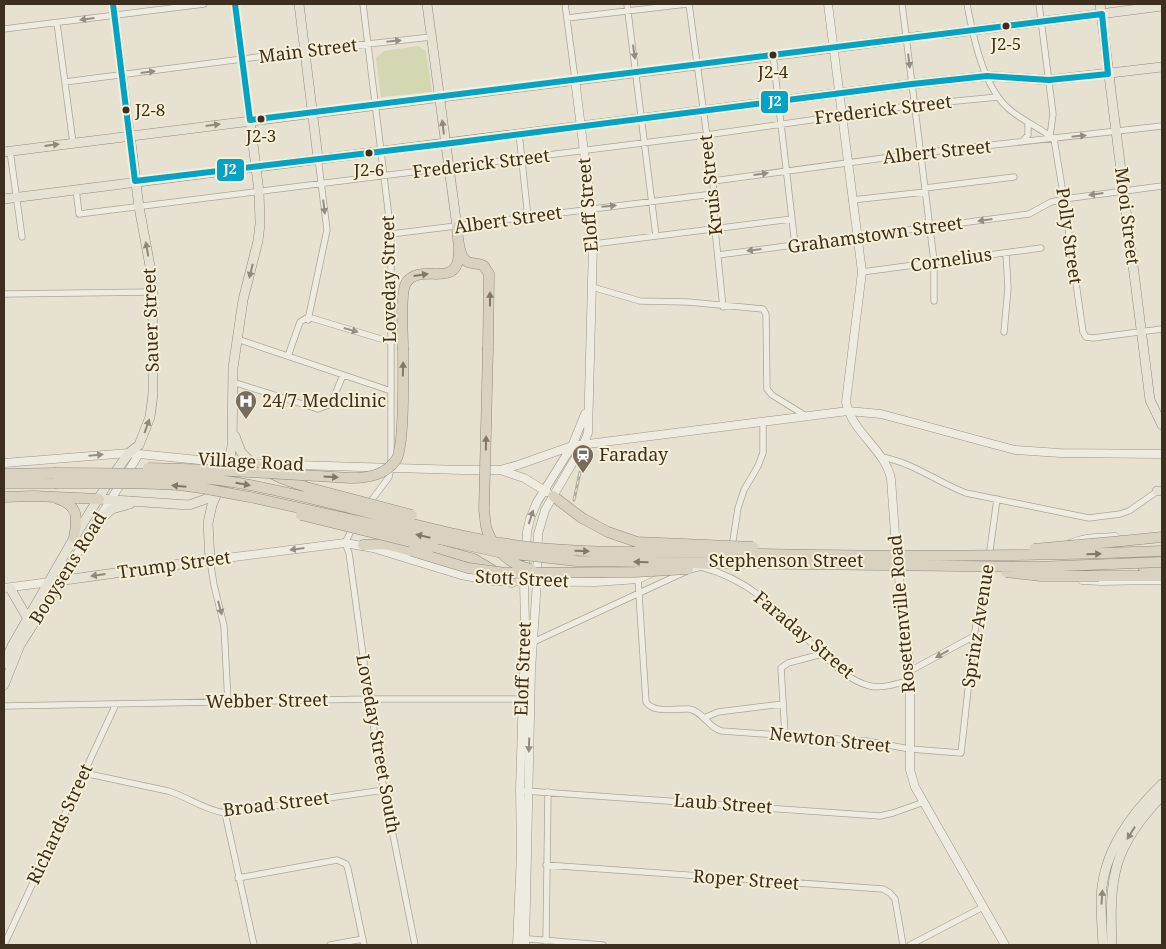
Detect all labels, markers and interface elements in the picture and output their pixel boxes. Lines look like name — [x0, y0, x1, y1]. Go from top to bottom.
one-way arrow — [78, 15, 94, 23]
marker: J2-5 — [1001, 21, 1011, 31]
street label: Main Street — [257, 32, 359, 68]
place label: J2-5 — [990, 32, 1021, 55]
one-way arrow — [386, 37, 402, 45]
one-way arrow — [630, 44, 638, 60]
marker: J2-4 — [768, 50, 778, 60]
one-way arrow — [905, 53, 913, 69]
place label: J2-4 — [757, 60, 789, 83]
one-way arrow — [141, 68, 157, 76]
street label: Frederick Street — [813, 89, 953, 129]
line badge: J2 — [760, 90, 789, 114]
text: J2 — [767, 91, 782, 110]
place label: J2-8 — [134, 98, 165, 121]
marker: J2-8 — [121, 105, 131, 115]
marker: J2-3 — [256, 114, 266, 124]
one-way arrow — [439, 118, 447, 134]
one-way arrow — [206, 121, 222, 129]
place label: J2-3 — [245, 124, 276, 147]
one-way arrow — [1071, 132, 1087, 140]
street label: Kruis Street — [693, 133, 727, 237]
street label: Albert Street — [882, 133, 992, 169]
one-way arrow — [44, 141, 60, 149]
street label: Frederick Street — [411, 143, 551, 183]
marker: J2-6 — [364, 148, 374, 158]
street label: Eloff Street — [571, 157, 603, 253]
line badge: J2 — [216, 158, 245, 182]
place label: J2-6 — [353, 158, 384, 181]
text: J2 — [222, 159, 237, 178]
street label: Mooi Street — [1110, 166, 1146, 266]
one-way arrow — [754, 170, 770, 178]
street label: Polly Street — [1051, 186, 1089, 286]
one-way arrow — [1088, 191, 1104, 199]
one-way arrow — [320, 199, 328, 215]
street label: Albert Street — [452, 200, 563, 238]
one-way arrow — [602, 202, 618, 210]
street label: Grahamstown Street — [786, 210, 964, 258]
street label: Loveday Street — [375, 215, 401, 343]
one-way arrow — [976, 216, 992, 224]
one-way arrow — [143, 241, 151, 257]
street label: Cornelius — [909, 241, 993, 277]
one-way arrow — [746, 247, 762, 255]
one-way arrow — [247, 264, 255, 279]
street label: Sauer Street — [136, 267, 164, 373]
one-way arrow — [414, 271, 430, 279]
one-way arrow — [486, 291, 494, 307]
one-way arrow — [344, 327, 359, 335]
one-way arrow — [399, 361, 407, 377]
place label: 24/7 Medclinic — [262, 388, 386, 412]
hospital icon: 24/7 Medclinic — [234, 389, 258, 420]
one-way arrow — [144, 419, 151, 434]
one-way arrow — [482, 435, 490, 451]
place label: Faraday — [599, 442, 669, 466]
station icon: Faraday — [571, 443, 595, 474]
street label: Village Road — [197, 446, 305, 476]
one-way arrow — [88, 451, 104, 459]
one-way arrow — [323, 473, 339, 481]
one-way arrow — [236, 481, 252, 489]
one-way arrow — [170, 482, 186, 490]
street label: Booysens Road — [23, 507, 111, 628]
one-way arrow — [528, 509, 536, 524]
one-way arrow — [416, 532, 431, 540]
street label: Rosettenville Road — [882, 534, 920, 694]
street label: Trump Street — [116, 544, 232, 584]
one-way arrow — [289, 545, 305, 553]
one-way arrow — [574, 547, 590, 555]
street label: Stephenson Street — [709, 548, 863, 572]
one-way arrow — [1087, 549, 1103, 557]
one-way arrow — [633, 558, 649, 566]
street label: Sprinz Avenue — [955, 562, 999, 689]
street label: Stott Street — [474, 564, 570, 592]
one-way arrow — [90, 571, 106, 579]
street label: Faraday Street — [749, 585, 860, 683]
one-way arrow — [216, 600, 224, 615]
street label: Eloff Street — [508, 621, 536, 717]
one-way arrow — [935, 650, 949, 658]
street label: Loveday Street South — [351, 652, 407, 835]
street label: Webber Street — [206, 687, 328, 713]
street label: Newton Street — [768, 721, 892, 757]
one-way arrow — [525, 737, 533, 753]
street label: Richards Street — [21, 759, 98, 888]
street label: Broad Street — [221, 785, 330, 821]
street label: Laub Street — [673, 788, 773, 818]
one-way arrow — [1127, 827, 1136, 840]
street label: Roper Street — [692, 863, 800, 895]
one-way arrow — [1098, 888, 1106, 904]

